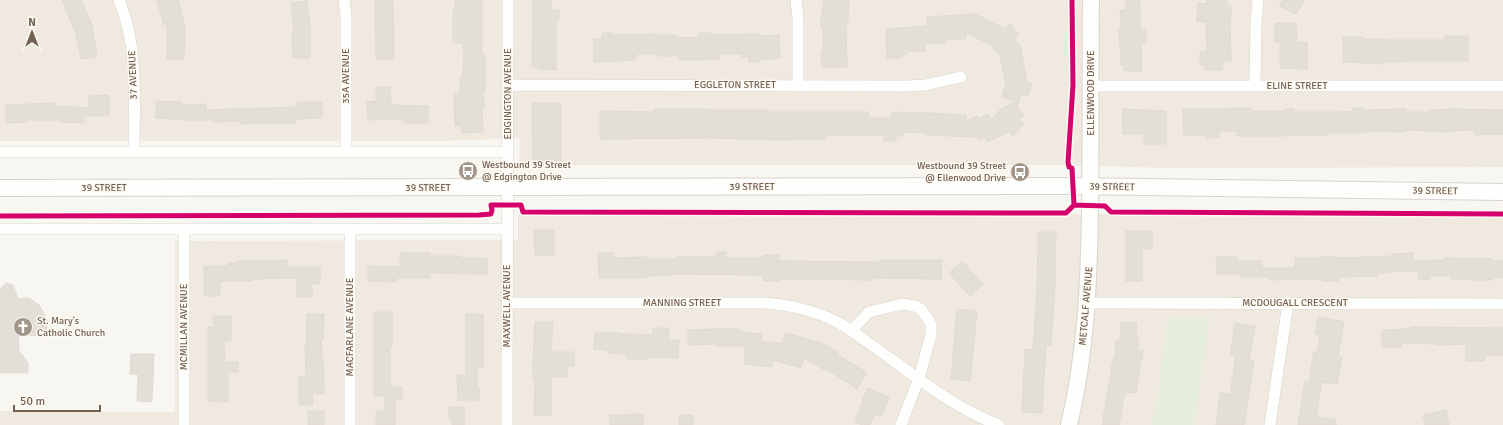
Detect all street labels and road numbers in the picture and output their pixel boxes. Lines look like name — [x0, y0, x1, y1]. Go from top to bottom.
street label: 35A AVENUE — [340, 48, 352, 104]
street label: EDGINGTON AVENUE — [502, 48, 514, 140]
street label: 37 AVENUE — [126, 50, 140, 100]
street label: ELLENWOOD DRIVE — [1085, 50, 1097, 136]
street label: EGGLETON STREET — [694, 79, 776, 91]
street label: ELINE STREET — [1267, 80, 1327, 92]
street label: 39 STREET — [729, 181, 775, 193]
street label: 39 STREET — [1089, 181, 1135, 193]
street label: 39 STREET — [81, 182, 127, 194]
street label: 39 STREET — [405, 182, 451, 194]
street label: 39 STREET — [1412, 185, 1458, 197]
street label: MAXWELL AVENUE — [501, 264, 513, 347]
street label: METCALF AVENUE — [1077, 266, 1095, 346]
street label: MACFARLANE AVENUE — [344, 277, 356, 376]
street label: MCMILLAN AVENUE — [178, 283, 190, 370]
street label: MANNING STREET — [643, 297, 721, 309]
street label: MCDOUGALL CRESCENT — [1242, 297, 1348, 309]

